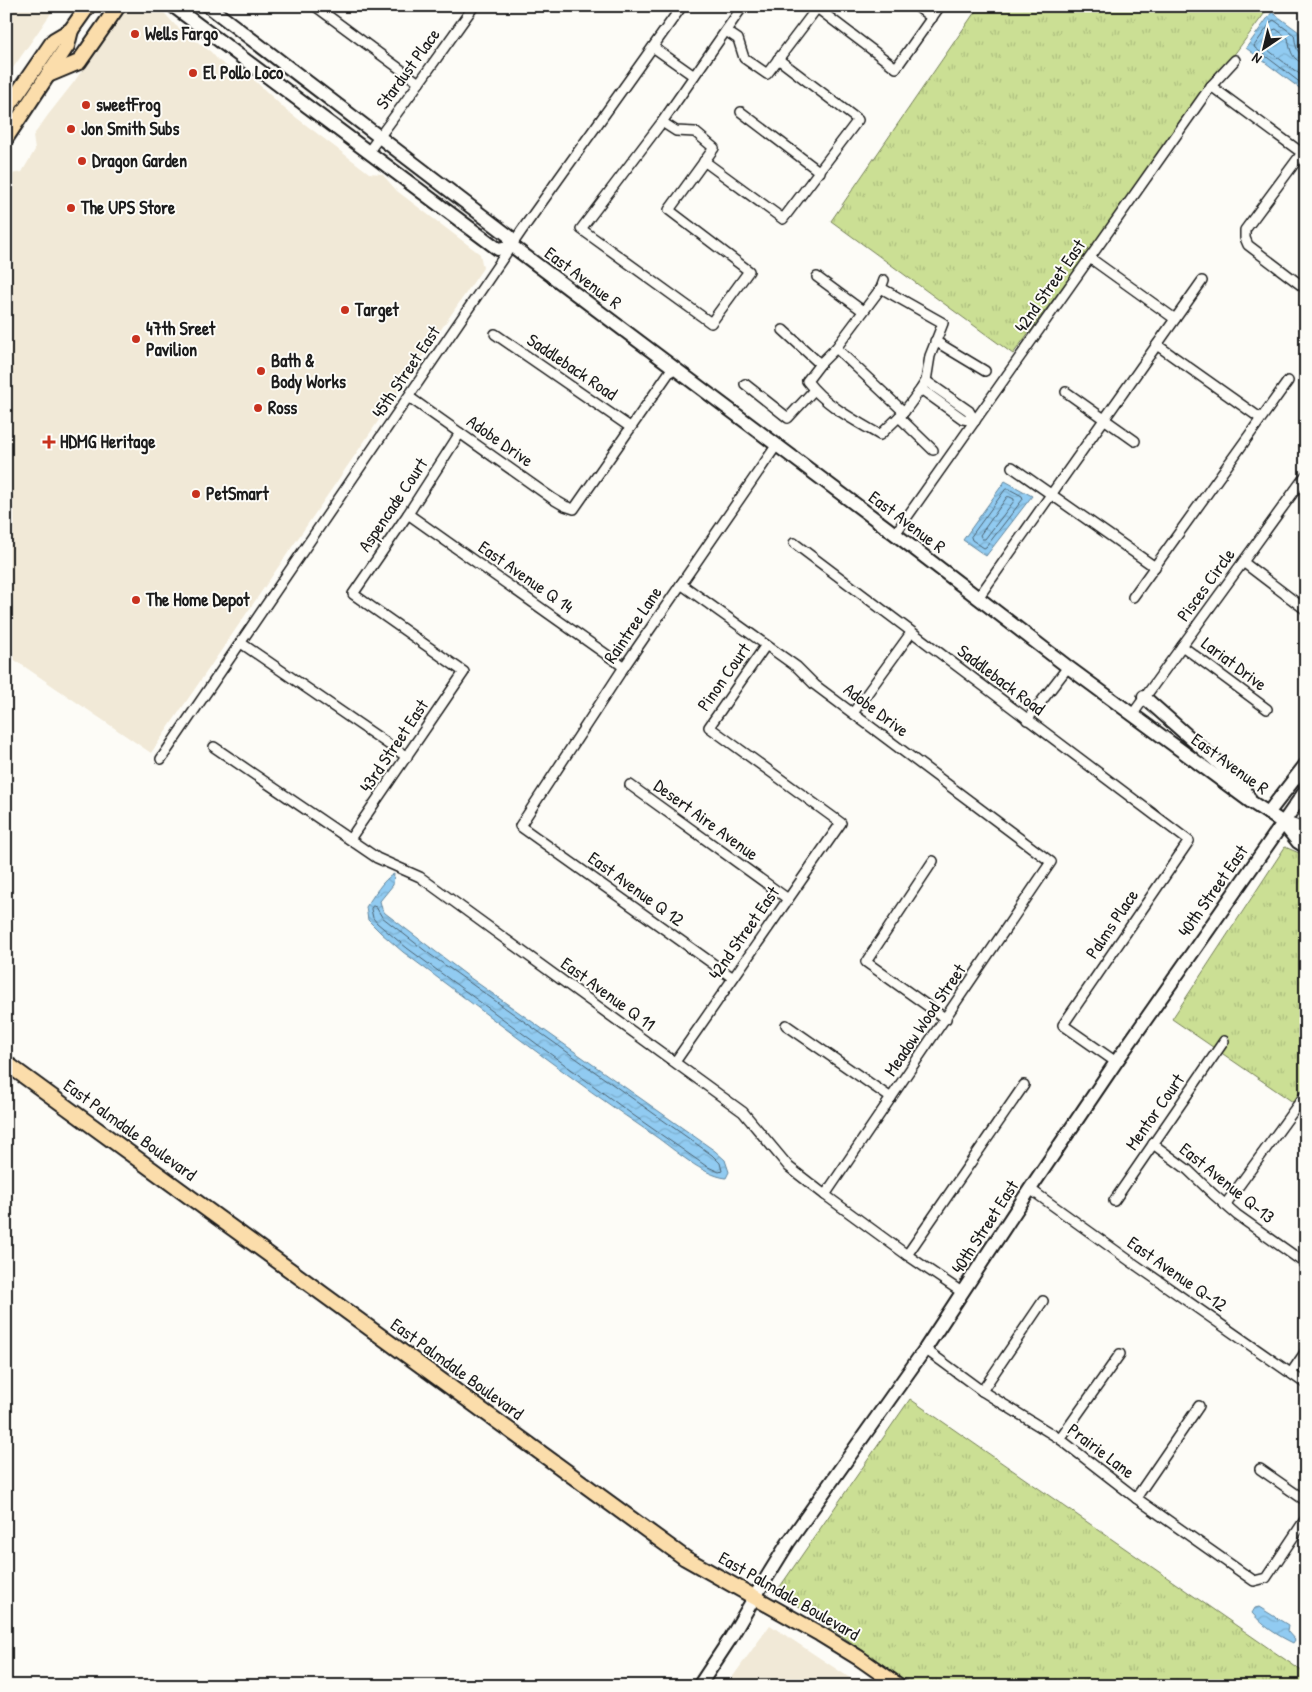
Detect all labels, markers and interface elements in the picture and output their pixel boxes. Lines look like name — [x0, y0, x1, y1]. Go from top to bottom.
place label: Wells Fargo — [145, 21, 219, 47]
north arrow — [1240, 22, 1290, 72]
street label: Stardust Place — [370, 23, 446, 114]
marker: Wells Fargo — [129, 28, 141, 40]
text: N — [1247, 49, 1265, 69]
place label: El Pollo Loco — [203, 60, 284, 85]
marker: El Pollo Loco — [187, 67, 199, 79]
place label: sweetFrog — [96, 92, 161, 118]
marker: sweetFrog — [80, 99, 92, 111]
place label: Jon Smith Subs — [81, 116, 179, 141]
marker: Jon Smith Subs — [65, 123, 77, 135]
place label: Dragon Garden — [92, 148, 187, 174]
marker: Dragon Garden — [76, 155, 88, 167]
place label: The UPS Store — [80, 195, 176, 220]
marker: The UPS Store — [65, 202, 77, 214]
street label: 42nd Street East — [1008, 233, 1091, 337]
street label: East Avenue R — [540, 240, 627, 315]
place label: Target — [354, 297, 400, 323]
marker: Target — [339, 304, 351, 316]
place label: 47th Sreet Pavilion — [146, 316, 216, 362]
street label: 45th Street East — [365, 320, 446, 423]
street label: Saddleback Road — [522, 327, 622, 406]
marker: 47th Sreet Pavilion — [130, 333, 142, 345]
place label: Bath & Body Works — [271, 348, 346, 395]
marker: Bath & Body Works — [255, 365, 267, 377]
place label: Ross — [268, 395, 297, 420]
marker: Ross — [252, 402, 264, 414]
street label: Adobe Drive — [462, 409, 538, 473]
place label: HDMG Heritage — [60, 429, 156, 455]
marker: HDMG Heritage — [42, 435, 56, 449]
street label: Aspencade Court — [352, 452, 434, 557]
place label: PetSmart — [206, 481, 270, 506]
street label: East Avenue R — [864, 484, 951, 559]
marker: PetSmart — [190, 488, 202, 500]
street label: East Avenue Q 14 — [474, 534, 579, 619]
street label: Pisces Circle — [1171, 543, 1241, 626]
street label: Raintree Lane — [598, 581, 668, 668]
place label: The Home Depot — [145, 587, 250, 613]
marker: The Home Depot — [130, 594, 142, 606]
street label: Lariat Drive — [1196, 631, 1272, 696]
street label: Pinon Court — [691, 637, 757, 716]
street label: Saddleback Road — [952, 638, 1050, 721]
street label: Adobe Drive — [839, 677, 914, 742]
street label: 43rd Street East — [353, 694, 434, 797]
street label: East Avenue R — [1186, 727, 1274, 800]
street label: Desert Aire Avenue — [649, 773, 764, 866]
street label: 40th Street East — [1172, 839, 1254, 942]
street label: East Avenue Q 12 — [583, 845, 690, 932]
street label: 42nd Street East — [702, 880, 785, 984]
street label: Palms Place — [1079, 884, 1144, 963]
street label: East Avenue Q 11 — [556, 951, 661, 1036]
street label: Meadow Wood Street — [878, 958, 972, 1081]
street label: Mentor Court — [1119, 1068, 1191, 1155]
street label: East Palmdale Boulevard — [59, 1073, 202, 1186]
street label: East Avenue Q-13 — [1174, 1136, 1280, 1229]
street label: 40th Street East — [945, 1174, 1025, 1278]
street label: East Avenue Q-12 — [1123, 1230, 1232, 1317]
street label: East Palmdale Boulevard — [386, 1312, 529, 1425]
street label: Prairie Lane — [1063, 1417, 1140, 1484]
street label: East Palmdale Boulevard — [714, 1545, 864, 1646]

